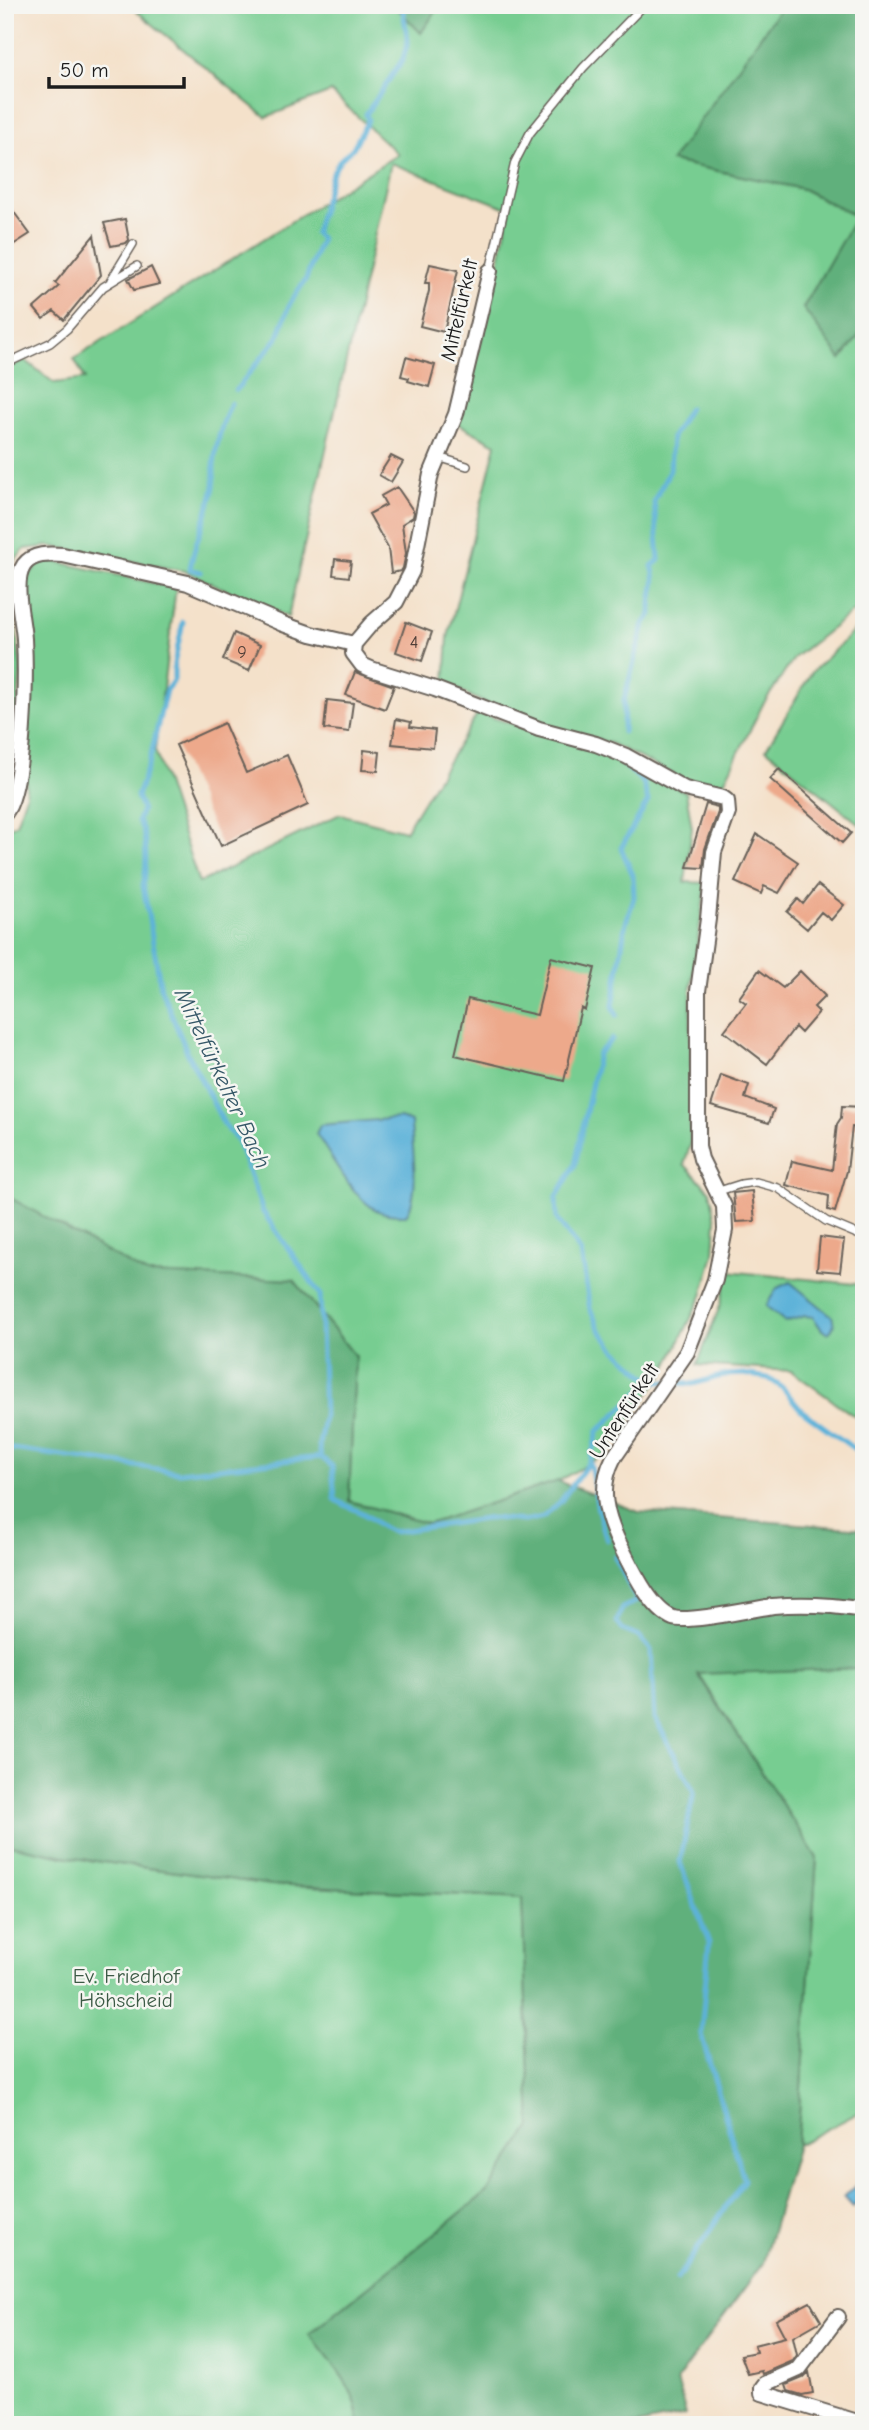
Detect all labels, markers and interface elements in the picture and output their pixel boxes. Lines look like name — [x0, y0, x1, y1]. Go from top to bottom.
scale bar — [49, 46, 184, 90]
text: 50 m — [60, 58, 109, 82]
street label: Mittelfürkelt — [436, 255, 483, 364]
house number: 4 — [410, 632, 418, 653]
house number: 9 — [237, 642, 247, 663]
water label: Mittelfürkelter Bach — [169, 983, 276, 1173]
street label: Untenfürkelt — [584, 1358, 664, 1463]
park label: Ev. Friedhof Höhscheid — [73, 1964, 180, 2012]

